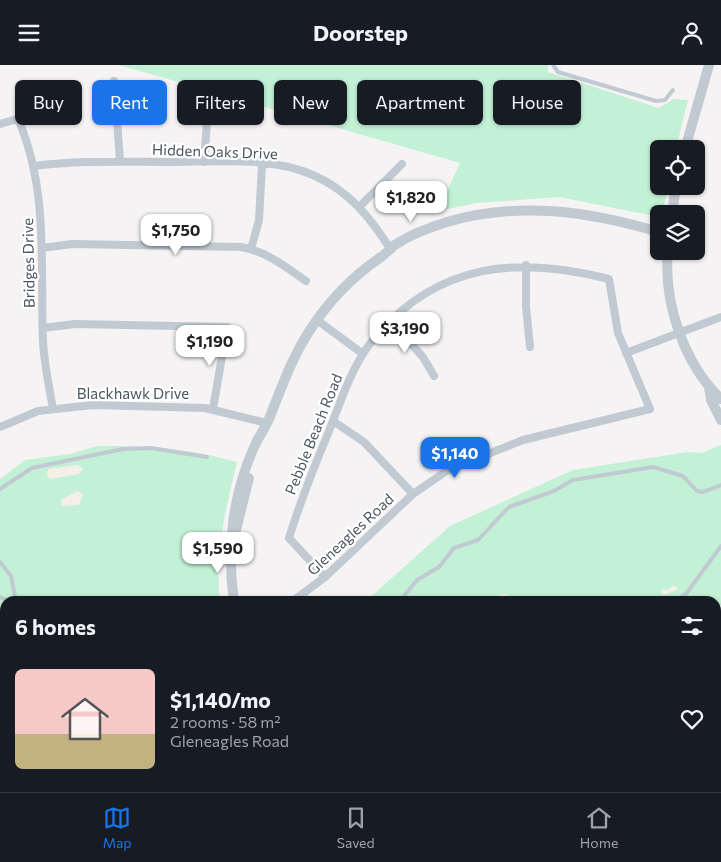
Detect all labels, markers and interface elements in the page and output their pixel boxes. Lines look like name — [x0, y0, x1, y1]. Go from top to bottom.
icon: menu — [15, 19, 43, 47]
text: Doorstep — [313, 19, 408, 46]
icon: person — [678, 19, 706, 47]
chip: Buy — [15, 80, 82, 125]
chip: Rent — [92, 80, 167, 125]
chip: Filters — [177, 80, 264, 125]
chip: New — [274, 80, 347, 125]
chip: Apartment — [357, 80, 483, 125]
chip: House — [493, 80, 581, 125]
street label: Hidden Oaks Drive — [152, 140, 278, 162]
map controls — [650, 140, 705, 260]
button: locate — [650, 140, 705, 195]
pin: $1,820 — [370, 181, 452, 223]
text: $1,820 — [386, 187, 436, 206]
button: layers — [650, 205, 705, 260]
pin: $1,750 — [135, 213, 217, 256]
street label: Bridges Drive — [18, 218, 38, 308]
text: $1,750 — [152, 220, 200, 239]
pin: $3,190 — [364, 311, 446, 354]
text: $3,190 — [381, 318, 429, 337]
pin: $1,190 — [169, 325, 251, 367]
text: $1,190 — [187, 331, 234, 350]
street label: Pebble Beach Road — [281, 371, 345, 497]
street label: Blackhawk Drive — [77, 384, 189, 402]
pin: $1,140 — [414, 437, 496, 479]
text: $1,140 — [432, 443, 478, 462]
street label: Gleneagles Road — [303, 489, 397, 579]
pin: $1,590 — [177, 531, 259, 574]
text: $1,590 — [193, 538, 243, 557]
icon: filters — [678, 612, 706, 640]
text: 6 homes — [15, 614, 96, 639]
text: $1,140/mo — [170, 687, 271, 712]
icon: home — [55, 689, 115, 749]
icon: heart — [678, 705, 706, 733]
text: 2 rooms · 58 m² — [170, 712, 281, 731]
text: Gleneagles Road — [170, 731, 289, 750]
tab: Map — [103, 804, 132, 851]
tab: Saved — [337, 804, 375, 851]
tab: Home — [580, 804, 618, 851]

